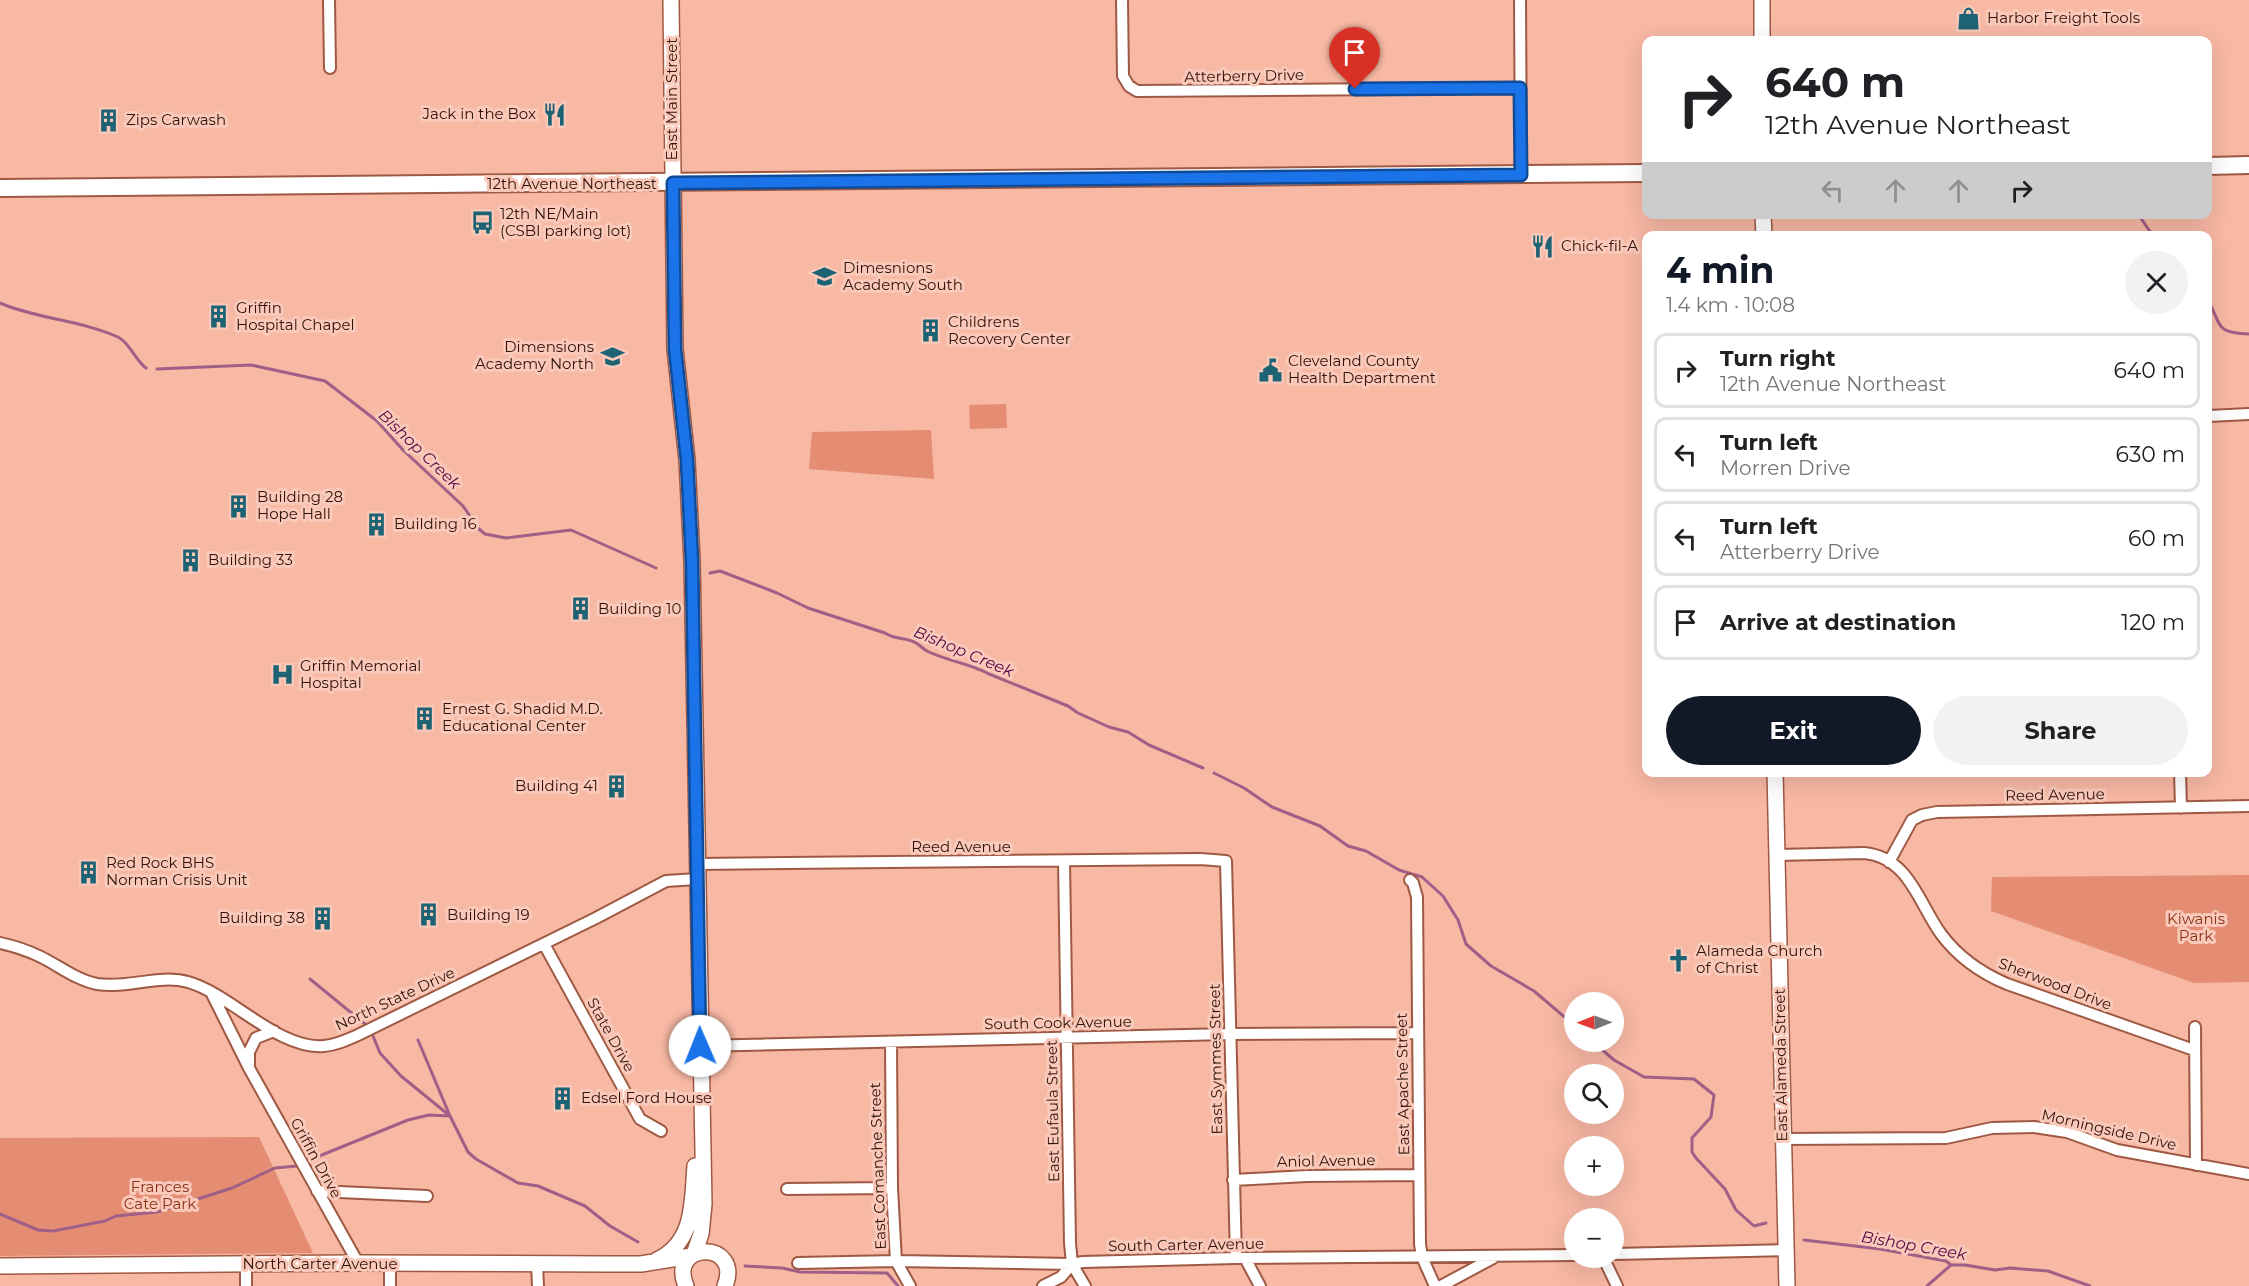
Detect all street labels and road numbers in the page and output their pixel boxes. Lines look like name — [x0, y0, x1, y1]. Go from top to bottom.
street label: East Main Street — [662, 38, 681, 160]
street label: Atterberry Drive — [1184, 65, 1304, 86]
street label: 12th Avenue Northeast — [487, 174, 657, 193]
street label: Reed Avenue — [2005, 784, 2105, 805]
street label: Reed Avenue — [911, 837, 1011, 856]
street label: Sherwood Drive — [1996, 953, 2115, 1014]
street label: North State Drive — [332, 962, 458, 1035]
street label: East Symmes Street — [1205, 983, 1226, 1135]
street label: East Alameda Street — [1770, 988, 1791, 1142]
street label: State Drive — [583, 994, 640, 1075]
street label: South Cook Avenue — [984, 1012, 1132, 1033]
street label: East Apache Street — [1392, 1013, 1413, 1155]
street label: East Eufaula Street — [1042, 1040, 1063, 1182]
street label: East Comanche Street — [865, 1082, 890, 1250]
street label: Morningside Drive — [2040, 1105, 2178, 1154]
street label: Griffin Drive — [287, 1114, 346, 1201]
street label: Aniol Avenue — [1276, 1150, 1376, 1171]
street label: South Carter Avenue — [1108, 1234, 1264, 1255]
street label: North Carter Avenue — [242, 1254, 398, 1273]

